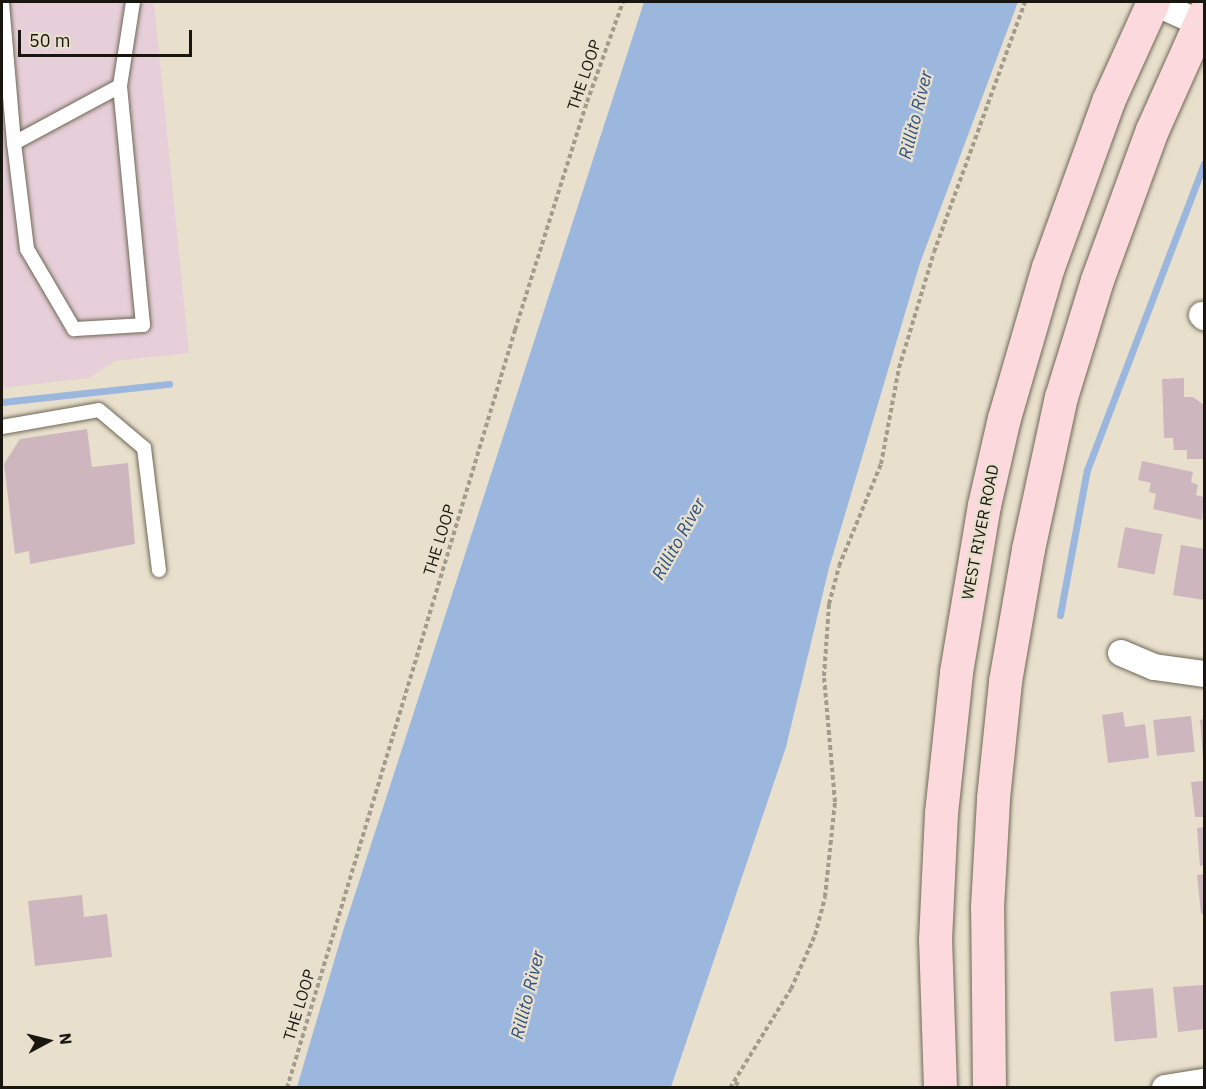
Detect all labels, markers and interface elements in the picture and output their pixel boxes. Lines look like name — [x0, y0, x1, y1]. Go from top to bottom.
scale bar — [21, 18, 195, 56]
text: 50 m — [29, 29, 71, 52]
street label: THE LOOP — [563, 37, 605, 113]
water label: Rillito River — [895, 69, 937, 161]
street label: WEST RIVER ROAD — [957, 463, 1003, 601]
water label: Rillito River — [648, 494, 710, 584]
street label: THE LOOP — [419, 502, 459, 578]
water label: Rillito River — [507, 949, 549, 1041]
street label: THE LOOP — [279, 967, 319, 1043]
north arrow — [18, 1011, 78, 1071]
text: N — [55, 1032, 76, 1046]

